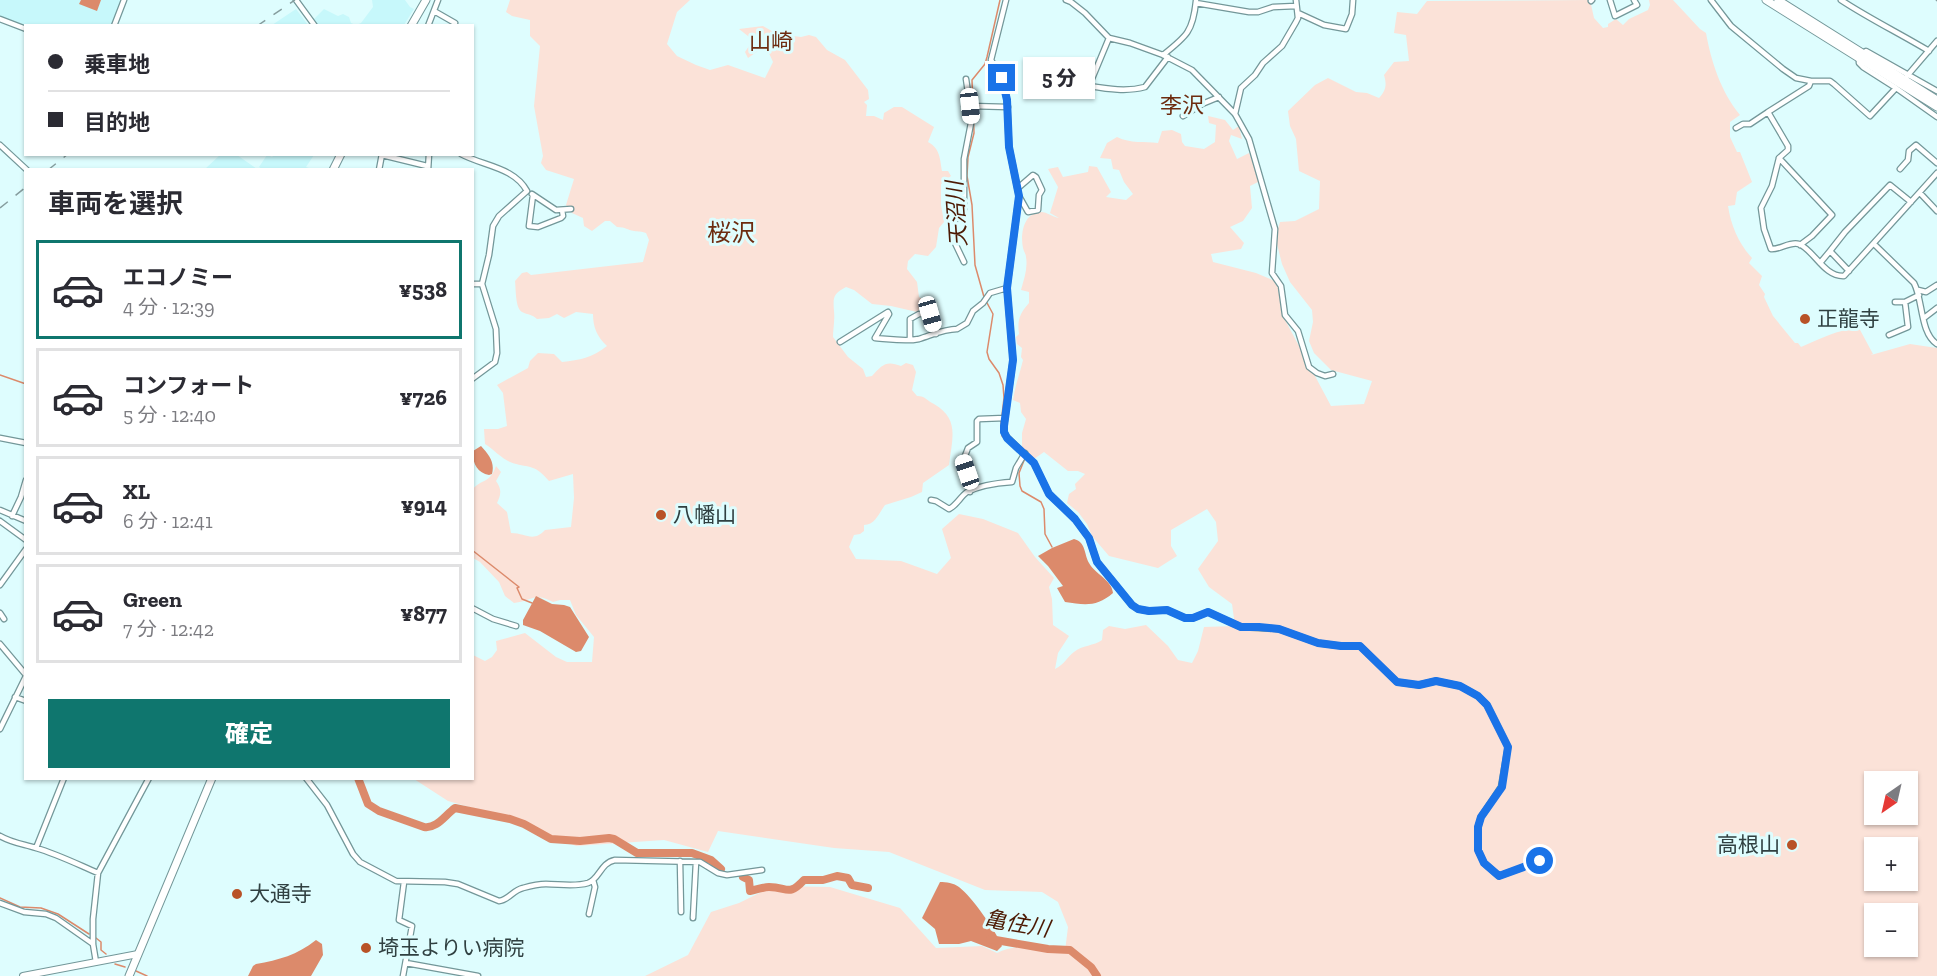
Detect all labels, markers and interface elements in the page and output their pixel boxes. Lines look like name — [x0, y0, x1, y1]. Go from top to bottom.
district label: 山崎 — [749, 28, 793, 55]
text: 乗車地 — [84, 51, 150, 78]
callout: 5 分 — [1023, 57, 1095, 99]
route end — [988, 64, 1015, 91]
text: 5 分 — [1042, 66, 1076, 90]
car — [959, 87, 981, 125]
district label: 李沢 — [1160, 92, 1204, 119]
text: 目的地 — [84, 109, 150, 136]
water label: 天沼川 — [941, 178, 972, 248]
text: 車両を選択 — [48, 188, 183, 220]
district label: 桜沢 — [707, 218, 755, 247]
icon: car — [51, 263, 105, 317]
text: エコノミー — [123, 264, 233, 291]
text: ¥538 — [399, 276, 447, 303]
car — [916, 294, 944, 334]
text: 4 分 · 12:39 — [123, 295, 215, 319]
place label: 正龍寺 — [1817, 306, 1880, 331]
marker: 正龍寺 — [1798, 312, 1812, 326]
icon: car — [51, 371, 105, 425]
text: コンフォート — [123, 372, 254, 399]
text: ¥726 — [399, 384, 447, 411]
text: 5 分 · 12:40 — [123, 403, 216, 427]
car — [953, 452, 981, 492]
text: XL — [123, 478, 150, 505]
icon: car — [51, 479, 105, 533]
text: ¥914 — [401, 492, 447, 519]
place label: 八幡山 — [673, 502, 736, 527]
marker: 八幡山 — [654, 508, 668, 522]
text: 6 分 · 12:41 — [123, 509, 213, 533]
text: Green — [123, 586, 182, 613]
icon: car — [51, 587, 105, 641]
text: ¥877 — [400, 600, 447, 627]
text: 7 分 · 12:42 — [123, 617, 214, 641]
button: 確定 — [48, 699, 450, 768]
north arrow — [1864, 771, 1918, 825]
map controls — [1864, 771, 1918, 957]
place label: 高根山 — [1717, 832, 1780, 857]
button: + — [1864, 837, 1918, 891]
marker: 高根山 — [1785, 838, 1799, 852]
route start — [1526, 847, 1553, 874]
place label: 大通寺 — [249, 881, 312, 906]
marker: 大通寺 — [230, 887, 244, 901]
button: − — [1864, 903, 1918, 957]
water label: 亀住川 — [982, 904, 1054, 943]
place label: 埼玉よりい病院 — [378, 935, 525, 960]
marker: 埼玉よりい病院 — [359, 941, 373, 955]

